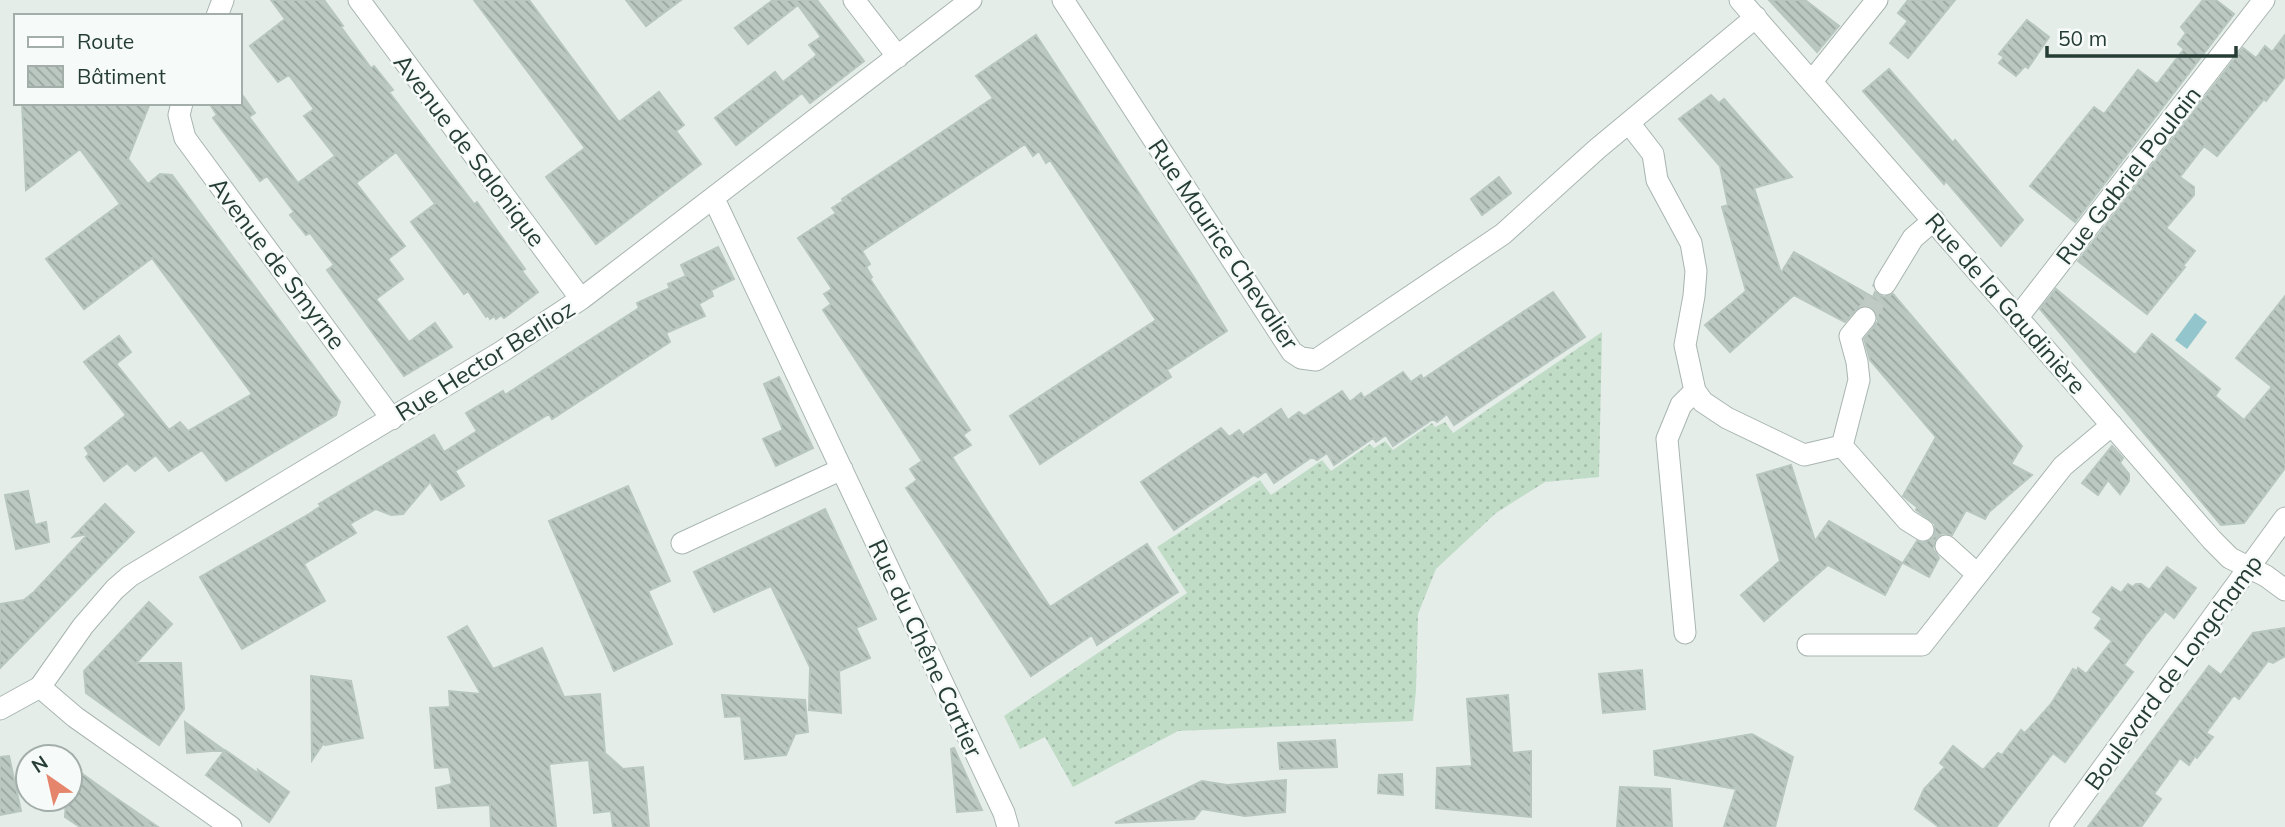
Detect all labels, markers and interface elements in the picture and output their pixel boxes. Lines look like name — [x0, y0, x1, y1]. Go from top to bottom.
legend — [14, 14, 242, 105]
scale bar — [2047, 14, 2236, 58]
text: 50 m — [2058, 25, 2107, 51]
text: Route — [77, 28, 134, 54]
street label: Avenue de Salonique — [388, 48, 552, 252]
text: Bâtiment — [77, 63, 166, 89]
street label: Rue Gabriel Poulain — [2049, 80, 2207, 270]
street label: Rue Maurice Chevalier — [1142, 133, 1306, 355]
street label: Avenue de Smyrne — [203, 171, 353, 355]
street label: Rue de la Gaudinière — [1919, 206, 2093, 400]
street label: Rue Hector Berlioz — [390, 293, 580, 427]
street label: Rue du Chêne Cartier — [862, 534, 990, 762]
street label: Boulevard de Longchamp — [2078, 549, 2268, 795]
north arrow — [14, 743, 84, 813]
text: N — [27, 750, 52, 778]

